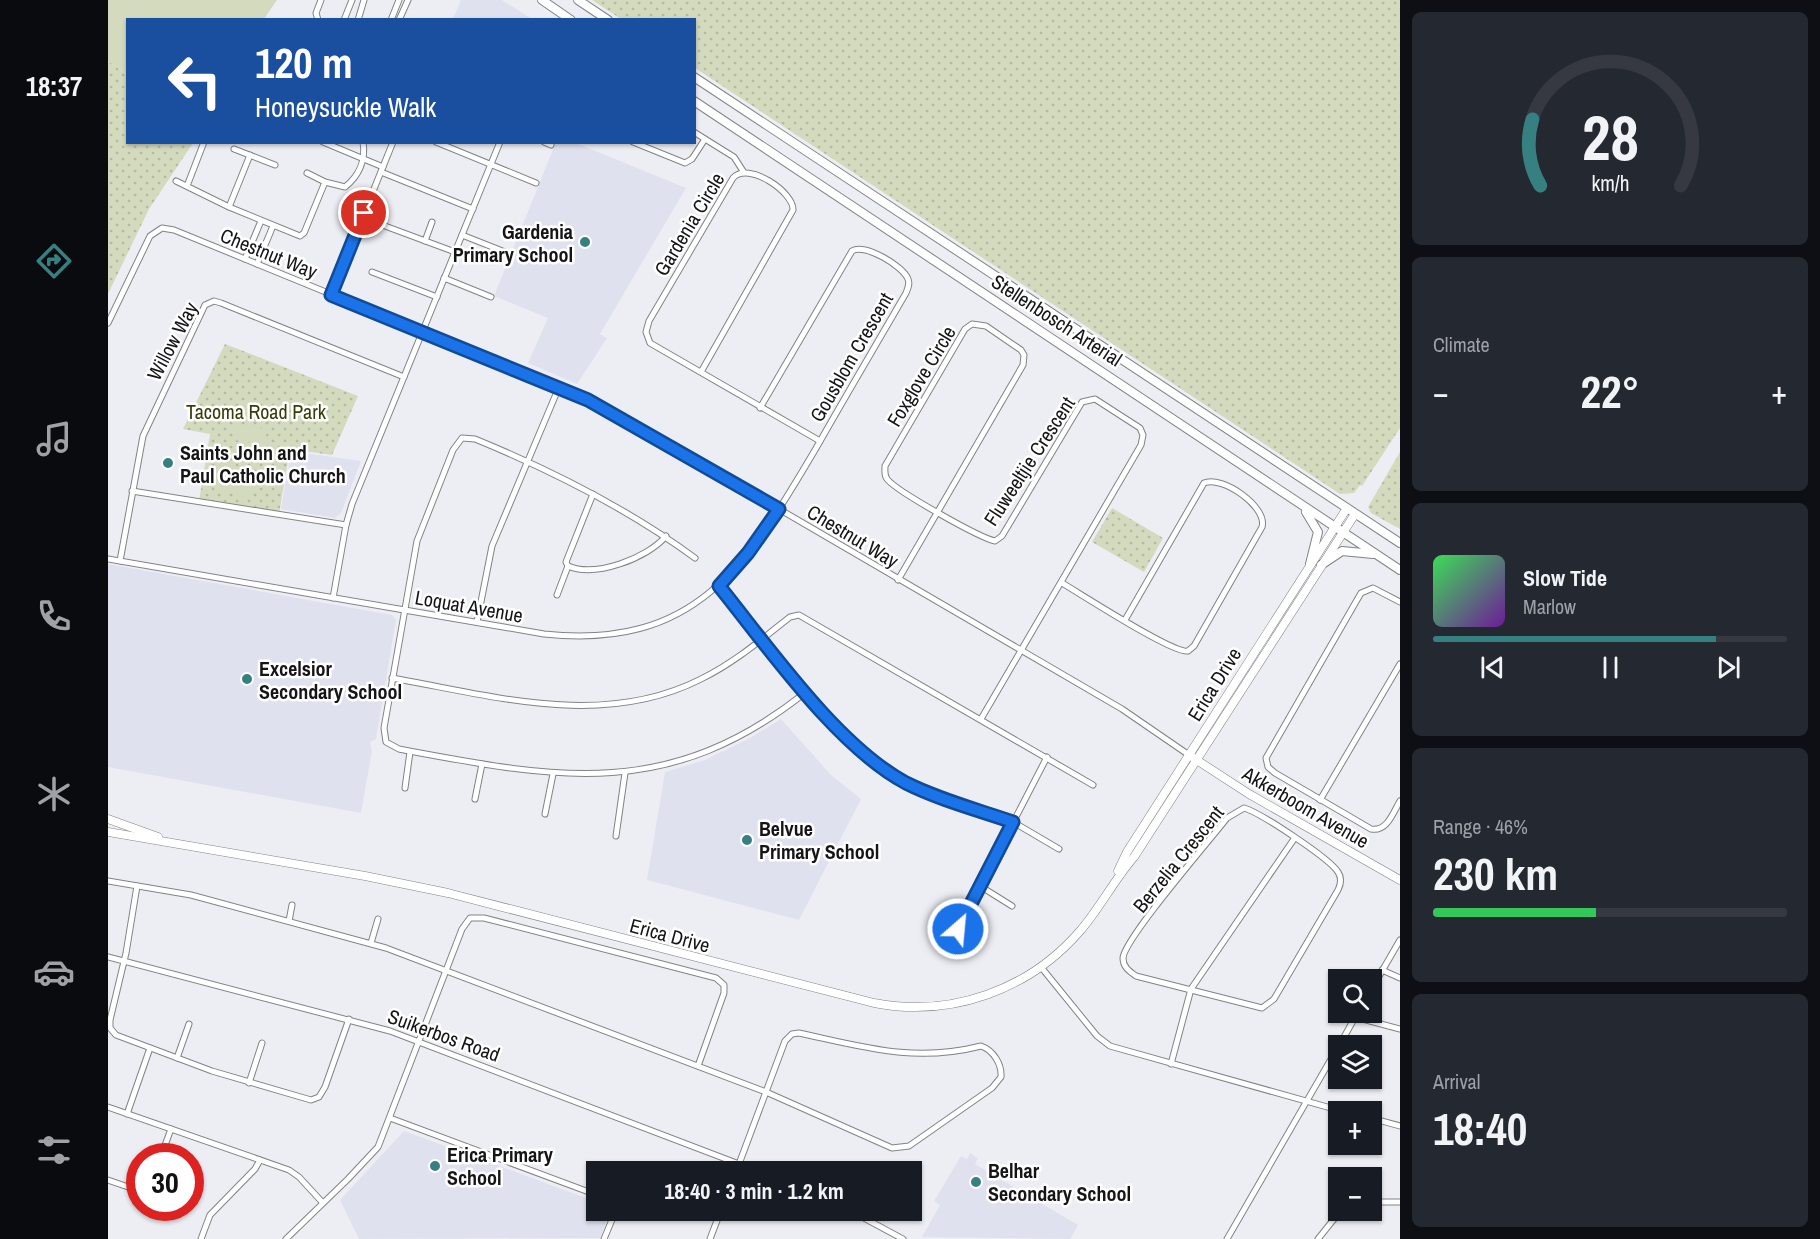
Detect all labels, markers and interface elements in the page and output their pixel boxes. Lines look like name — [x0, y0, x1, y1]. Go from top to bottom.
text: 120 m — [255, 35, 353, 91]
icon: left — [156, 42, 234, 120]
text: 18:37 — [26, 68, 82, 104]
text: Honeysuckle Walk — [255, 89, 436, 125]
text: 28 — [1582, 95, 1638, 179]
street label: Gardenia Circle — [648, 167, 730, 281]
text: km/h — [1591, 169, 1629, 198]
pin — [338, 187, 389, 238]
icon: arrive — [347, 196, 380, 229]
place label: Gardenia Primary School — [453, 218, 573, 268]
street label: Chestnut Way — [216, 221, 322, 285]
marker: Gardenia Primary School — [578, 235, 592, 249]
icon: directions — [33, 240, 75, 282]
street label: Stellenbosch Arterial — [987, 268, 1127, 372]
street label: Gousblom Crescent — [803, 287, 899, 427]
street label: Willow Way — [140, 296, 204, 385]
street label: Foxglove Circle — [880, 321, 962, 431]
text: Climate — [1433, 331, 1490, 358]
text: 22° — [1580, 361, 1640, 422]
text: − — [1433, 370, 1449, 414]
text: + — [1771, 370, 1787, 414]
street label: Fluweeltjie Crescent — [977, 391, 1081, 531]
park label: Tacoma Road Park — [186, 398, 327, 425]
icon: music — [33, 418, 75, 460]
place label: Saints John and Paul Catholic Church — [180, 439, 346, 489]
marker: Saints John and Paul Catholic Church — [161, 456, 175, 470]
street label: Chestnut Way — [802, 498, 905, 574]
text: Slow Tide — [1523, 563, 1607, 593]
street label: Loquat Avenue — [413, 583, 525, 629]
text: Marlow — [1523, 593, 1576, 620]
icon: phone — [33, 595, 75, 637]
street label: Erica Drive — [1181, 642, 1247, 726]
icon: previous — [1476, 651, 1509, 684]
icon: pause — [1594, 651, 1627, 684]
icon: next — [1712, 651, 1745, 684]
place label: Excelsior Secondary School — [259, 655, 402, 705]
marker: Excelsior Secondary School — [240, 672, 254, 686]
street label: Akkerboom Avenue — [1237, 759, 1374, 854]
icon: climate — [33, 773, 75, 815]
street label: Berzelia Crescent — [1126, 800, 1230, 918]
text: Range · 46% — [1433, 813, 1528, 840]
place label: Belvue Primary School — [759, 815, 879, 865]
marker: Belvue Primary School — [740, 833, 754, 847]
text: 230 km — [1433, 843, 1558, 904]
position arrow — [926, 897, 990, 961]
street label: Erica Drive — [627, 911, 713, 959]
icon: car — [33, 951, 75, 993]
map controls — [1328, 969, 1382, 1221]
button: search — [1328, 969, 1382, 1023]
street label: Suikerbos Road — [384, 1002, 504, 1068]
button: layers — [1328, 1035, 1382, 1089]
text: Arrival — [1433, 1068, 1480, 1095]
text: 18:40 — [1433, 1098, 1527, 1159]
button: + — [1328, 1101, 1382, 1155]
icon: filters — [33, 1129, 75, 1171]
place label: Erica Primary School — [447, 1141, 554, 1191]
speed limit sign: 30 — [126, 1143, 204, 1221]
place label: Belhar Secondary School — [988, 1157, 1131, 1207]
marker: Erica Primary School — [428, 1159, 442, 1173]
button: − — [1328, 1167, 1382, 1221]
marker: Belhar Secondary School — [969, 1175, 983, 1189]
text: 18:40 · 3 min · 1.2 km — [664, 1176, 844, 1206]

